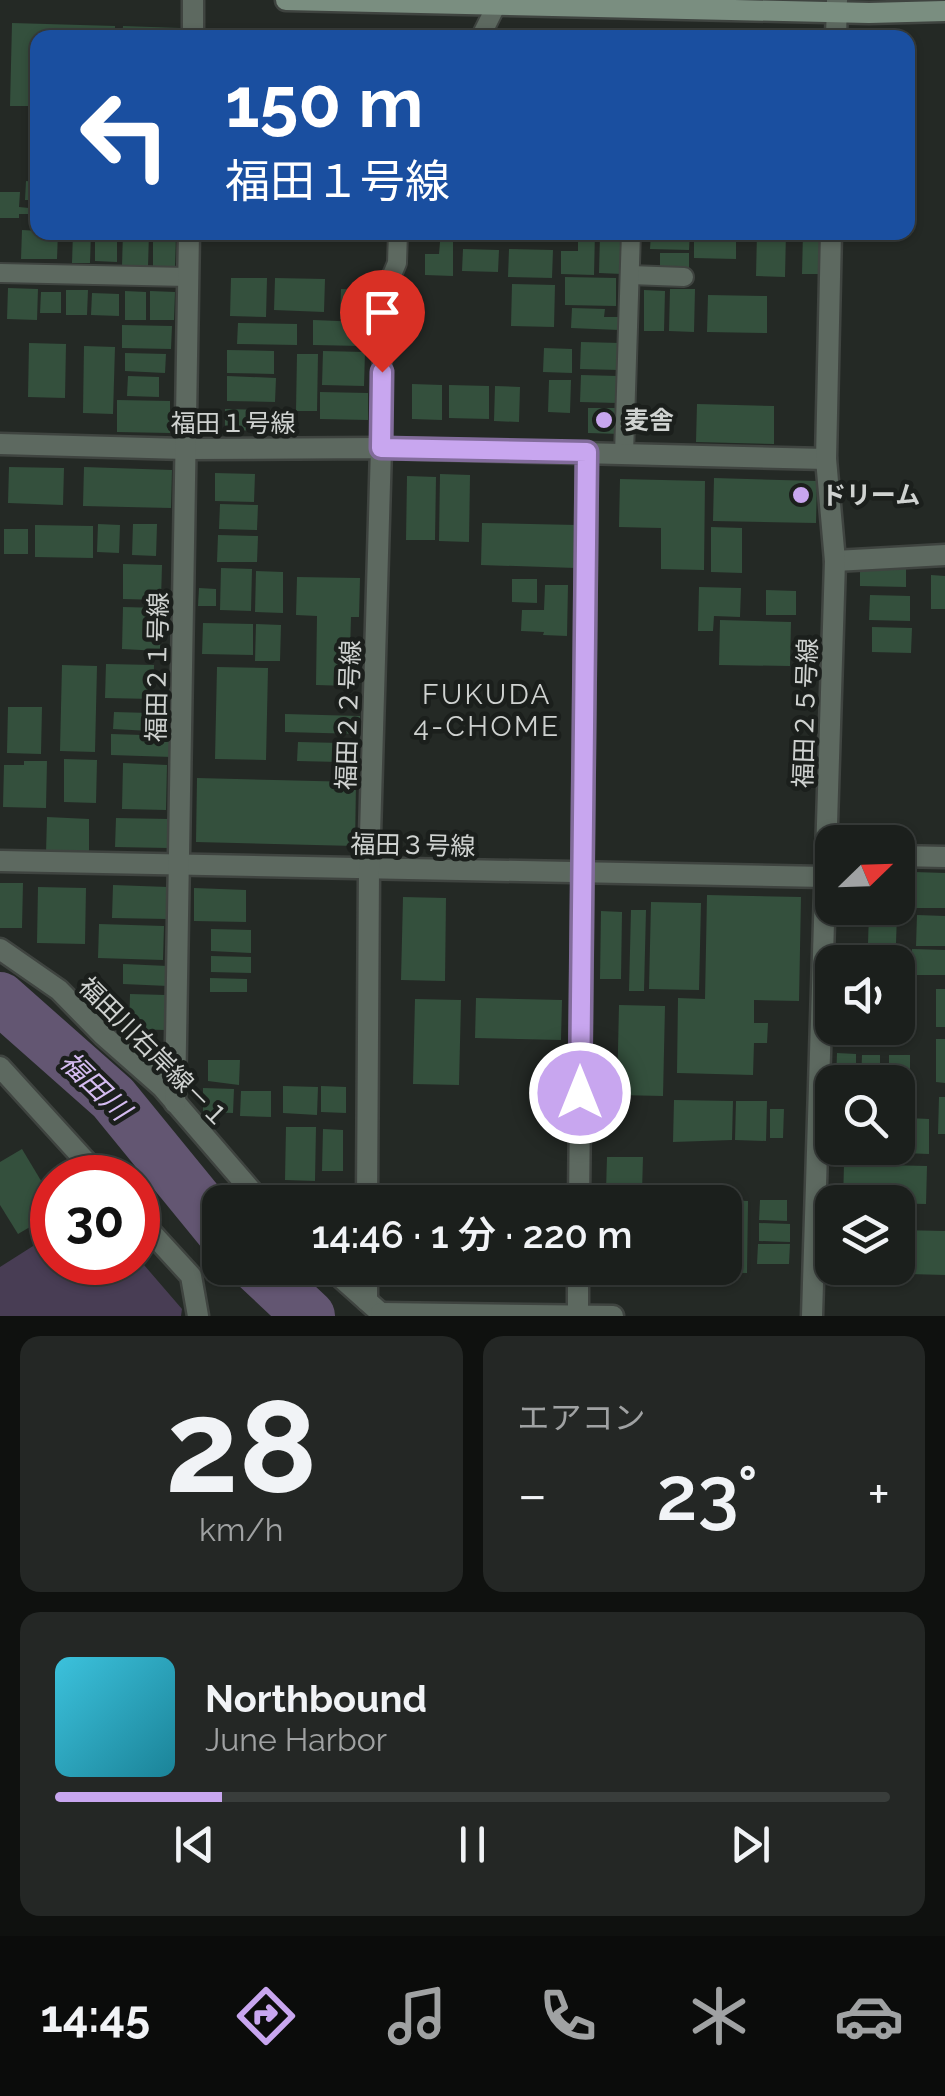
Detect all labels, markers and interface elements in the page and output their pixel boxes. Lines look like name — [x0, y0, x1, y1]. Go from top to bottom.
text: 150 m — [225, 61, 423, 143]
icon: left — [60, 70, 190, 200]
text: 福田１号線 — [225, 155, 450, 208]
pin — [340, 270, 425, 373]
icon: arrive — [355, 285, 410, 340]
place label: 麦舎 — [624, 405, 674, 435]
street label: 福田１号線 — [170, 408, 296, 438]
marker: 麦舎 — [593, 409, 615, 431]
place label: ドリーム — [821, 480, 920, 510]
marker: ドリーム — [790, 484, 812, 506]
street label: 福田２１号線 — [141, 592, 173, 742]
street label: 福田２５号線 — [787, 638, 823, 788]
street label: 福田２２号線 — [330, 640, 366, 790]
district label: FUKUDA 4-CHOME — [413, 678, 561, 743]
north arrow — [815, 825, 915, 925]
map controls — [815, 825, 915, 1285]
street label: 福田３号線 — [350, 829, 476, 861]
button: sound — [815, 945, 915, 1045]
street label: 福田川右岸線－１ — [73, 971, 235, 1133]
position arrow — [528, 1041, 632, 1145]
water label: 福田川 — [53, 1045, 137, 1127]
button: search — [815, 1065, 915, 1165]
speed limit sign: 30 — [30, 1155, 160, 1285]
button: layers — [815, 1185, 915, 1285]
text: 14:46 · 1 分 · 220 m — [312, 1212, 633, 1257]
text: 28 — [165, 1370, 317, 1522]
text: エアコン — [518, 1399, 646, 1436]
text: 23° — [656, 1449, 758, 1538]
text: − — [518, 1462, 547, 1527]
text: + — [867, 1462, 890, 1527]
text: km/h — [199, 1511, 283, 1548]
text: Northbound — [205, 1676, 427, 1721]
text: June Harbor — [205, 1721, 387, 1758]
icon: previous — [167, 1817, 222, 1872]
icon: pause — [445, 1817, 500, 1872]
icon: next — [723, 1817, 778, 1872]
icon: directions — [231, 1981, 301, 2051]
icon: music — [382, 1981, 452, 2051]
icon: phone — [533, 1981, 603, 2051]
icon: climate — [684, 1981, 754, 2051]
icon: car — [834, 1981, 904, 2051]
text: 14:45 — [40, 1990, 150, 2043]

